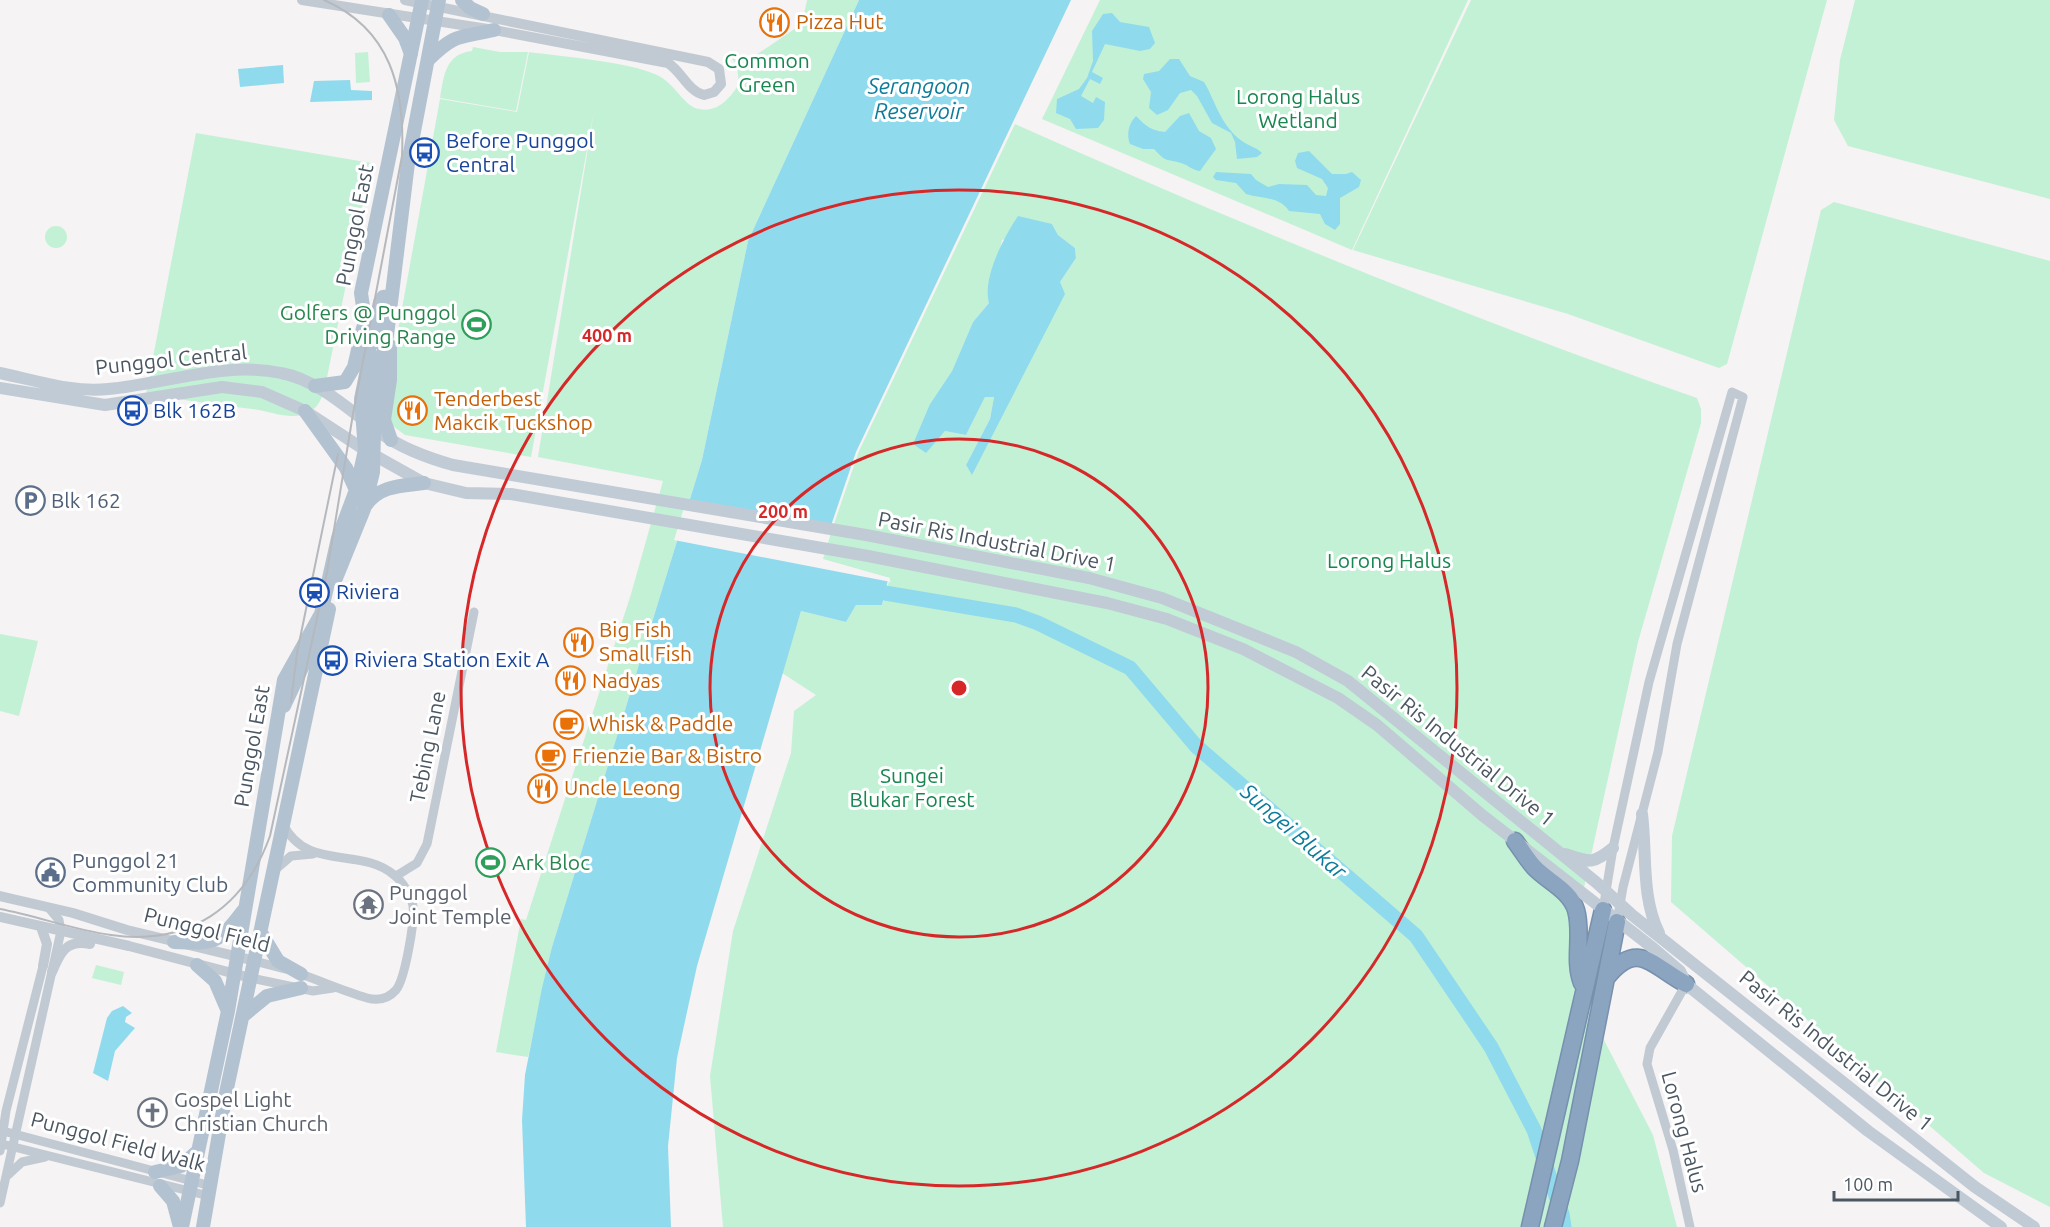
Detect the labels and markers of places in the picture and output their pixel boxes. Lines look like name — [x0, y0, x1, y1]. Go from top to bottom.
restaurant icon: Pizza Hut — [759, 6, 791, 38]
place label: Pizza Hut — [796, 9, 883, 33]
place label: Before Punggol Central — [446, 128, 594, 176]
bus stop icon: Before Punggol Central — [409, 137, 441, 169]
place label: Golfers @ Punggol Driving Range — [280, 300, 456, 348]
sports icon: Golfers @ Punggol Driving Range — [461, 309, 493, 341]
place label: Tenderbest Makcik Tuckshop — [434, 386, 593, 434]
bus stop icon: Blk 162B — [116, 395, 148, 427]
restaurant icon: Tenderbest Makcik Tuckshop — [397, 395, 429, 427]
place label: Blk 162B — [153, 398, 236, 422]
parking icon: Blk 162 — [14, 485, 46, 517]
place label: Blk 162 — [51, 488, 121, 512]
station icon: Riviera — [299, 576, 331, 608]
place label: Riviera — [336, 579, 400, 603]
place label: Big Fish Small Fish — [599, 617, 692, 665]
restaurant icon: Big Fish Small Fish — [562, 626, 594, 658]
bus stop icon: Riviera Station Exit A — [317, 644, 349, 676]
place label: Riviera Station Exit A — [354, 647, 550, 671]
restaurant icon: Nadyas — [555, 665, 587, 697]
place label: Nadyas — [592, 668, 660, 692]
centre of rings — [949, 678, 969, 698]
cafe icon: Whisk & Paddle — [552, 708, 584, 740]
place label: Whisk & Paddle — [589, 711, 733, 735]
cafe icon: Frienzie Bar & Bistro — [535, 740, 567, 772]
place label: Frienzie Bar & Bistro — [572, 743, 762, 767]
restaurant icon: Uncle Leong — [527, 772, 559, 804]
place label: Uncle Leong — [564, 775, 681, 799]
sports icon: Ark Bloc — [475, 847, 507, 879]
place label: Punggol 21 Community Club — [72, 848, 228, 896]
place label: Ark Bloc — [512, 850, 590, 874]
public building icon: Punggol 21 Community Club — [35, 857, 67, 889]
place label: Punggol Joint Temple — [389, 880, 512, 928]
temple icon: Punggol Joint Temple — [352, 889, 384, 921]
place label: Gospel Light Christian Church — [174, 1087, 329, 1135]
church icon: Gospel Light Christian Church — [137, 1096, 169, 1128]

